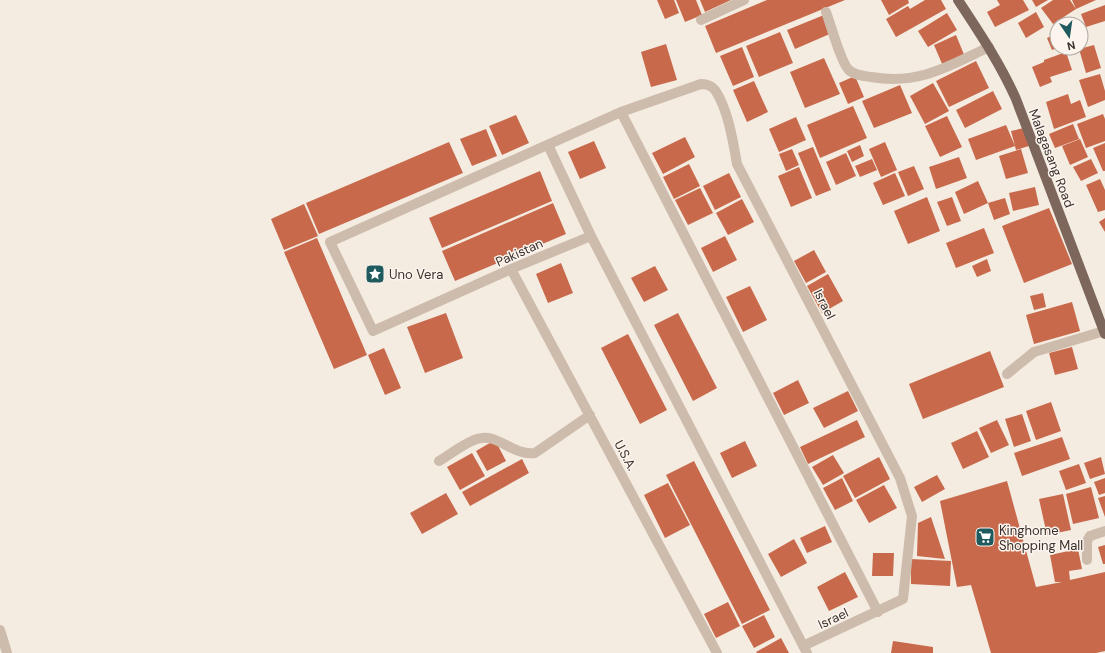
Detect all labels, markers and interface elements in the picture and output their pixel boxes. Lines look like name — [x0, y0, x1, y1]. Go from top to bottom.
north arrow — [1049, 16, 1089, 56]
text: N — [1066, 38, 1077, 53]
street label: Malagasang Road — [1025, 106, 1078, 210]
street label: Pakistan — [493, 235, 545, 270]
place icon: Uno Vera — [364, 263, 386, 285]
place label: Uno Vera — [389, 266, 443, 283]
street label: Israel — [810, 286, 839, 322]
street label: U.S.A. — [611, 437, 641, 474]
place label: Kinghome Shopping Mall — [999, 522, 1083, 554]
supermarket icon: Kinghome Shopping Mall — [974, 526, 996, 548]
street label: Israel — [815, 604, 851, 633]

